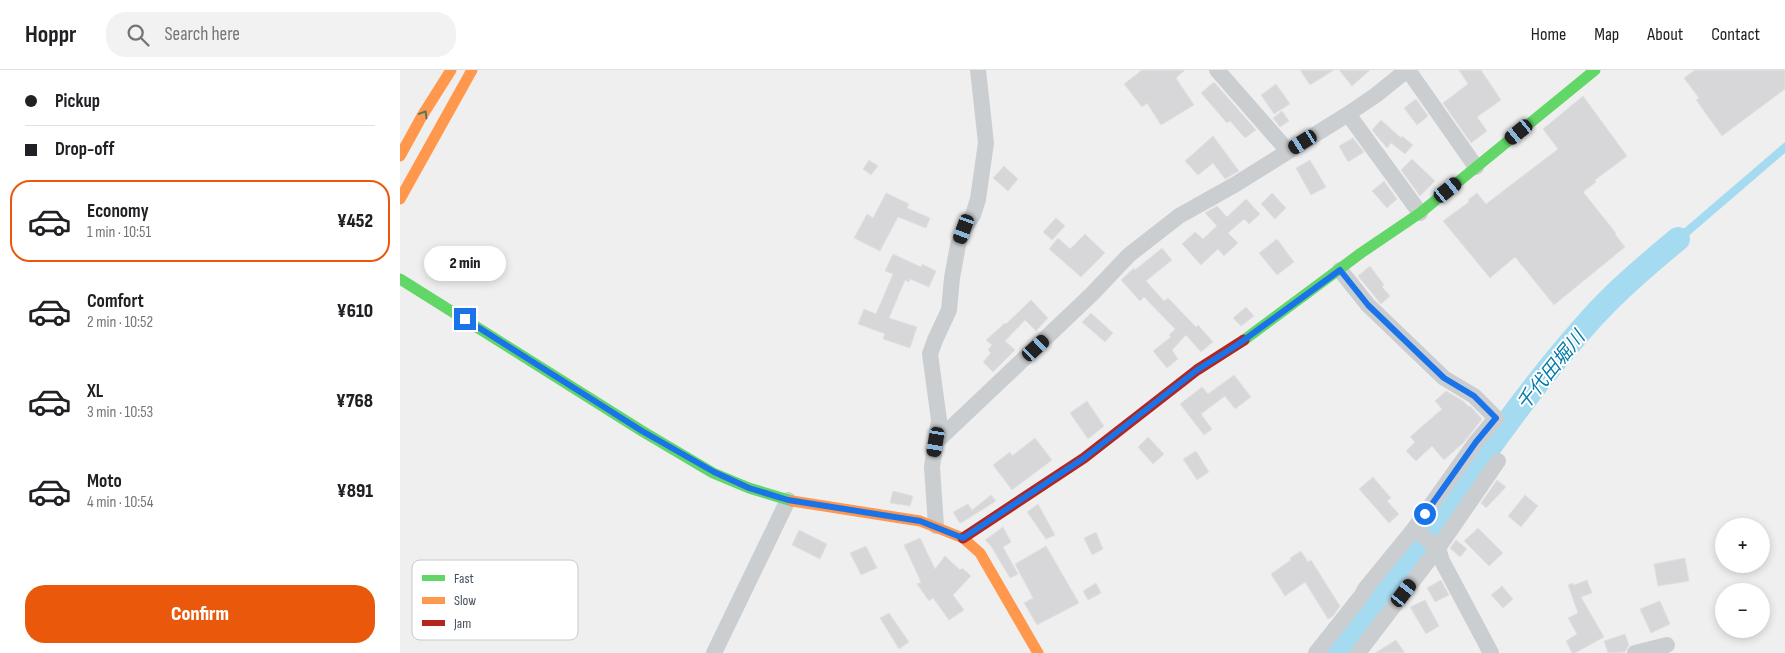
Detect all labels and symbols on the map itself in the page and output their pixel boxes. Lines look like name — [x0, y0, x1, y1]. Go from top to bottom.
one-way arrow — [417, 110, 427, 119]
car — [1502, 117, 1535, 147]
car — [1286, 128, 1319, 156]
car — [1431, 175, 1464, 205]
car — [951, 212, 976, 246]
callout: 2 min — [424, 246, 506, 282]
route end — [454, 308, 476, 330]
water label: 千代田堀川 — [1512, 325, 1591, 415]
car — [1019, 332, 1052, 364]
car — [926, 426, 945, 458]
route start — [1414, 503, 1436, 525]
legend — [412, 560, 578, 640]
text: Fast — [454, 570, 474, 587]
car — [1388, 577, 1419, 609]
text: Slow — [454, 592, 476, 609]
text: Jam — [453, 615, 471, 632]

